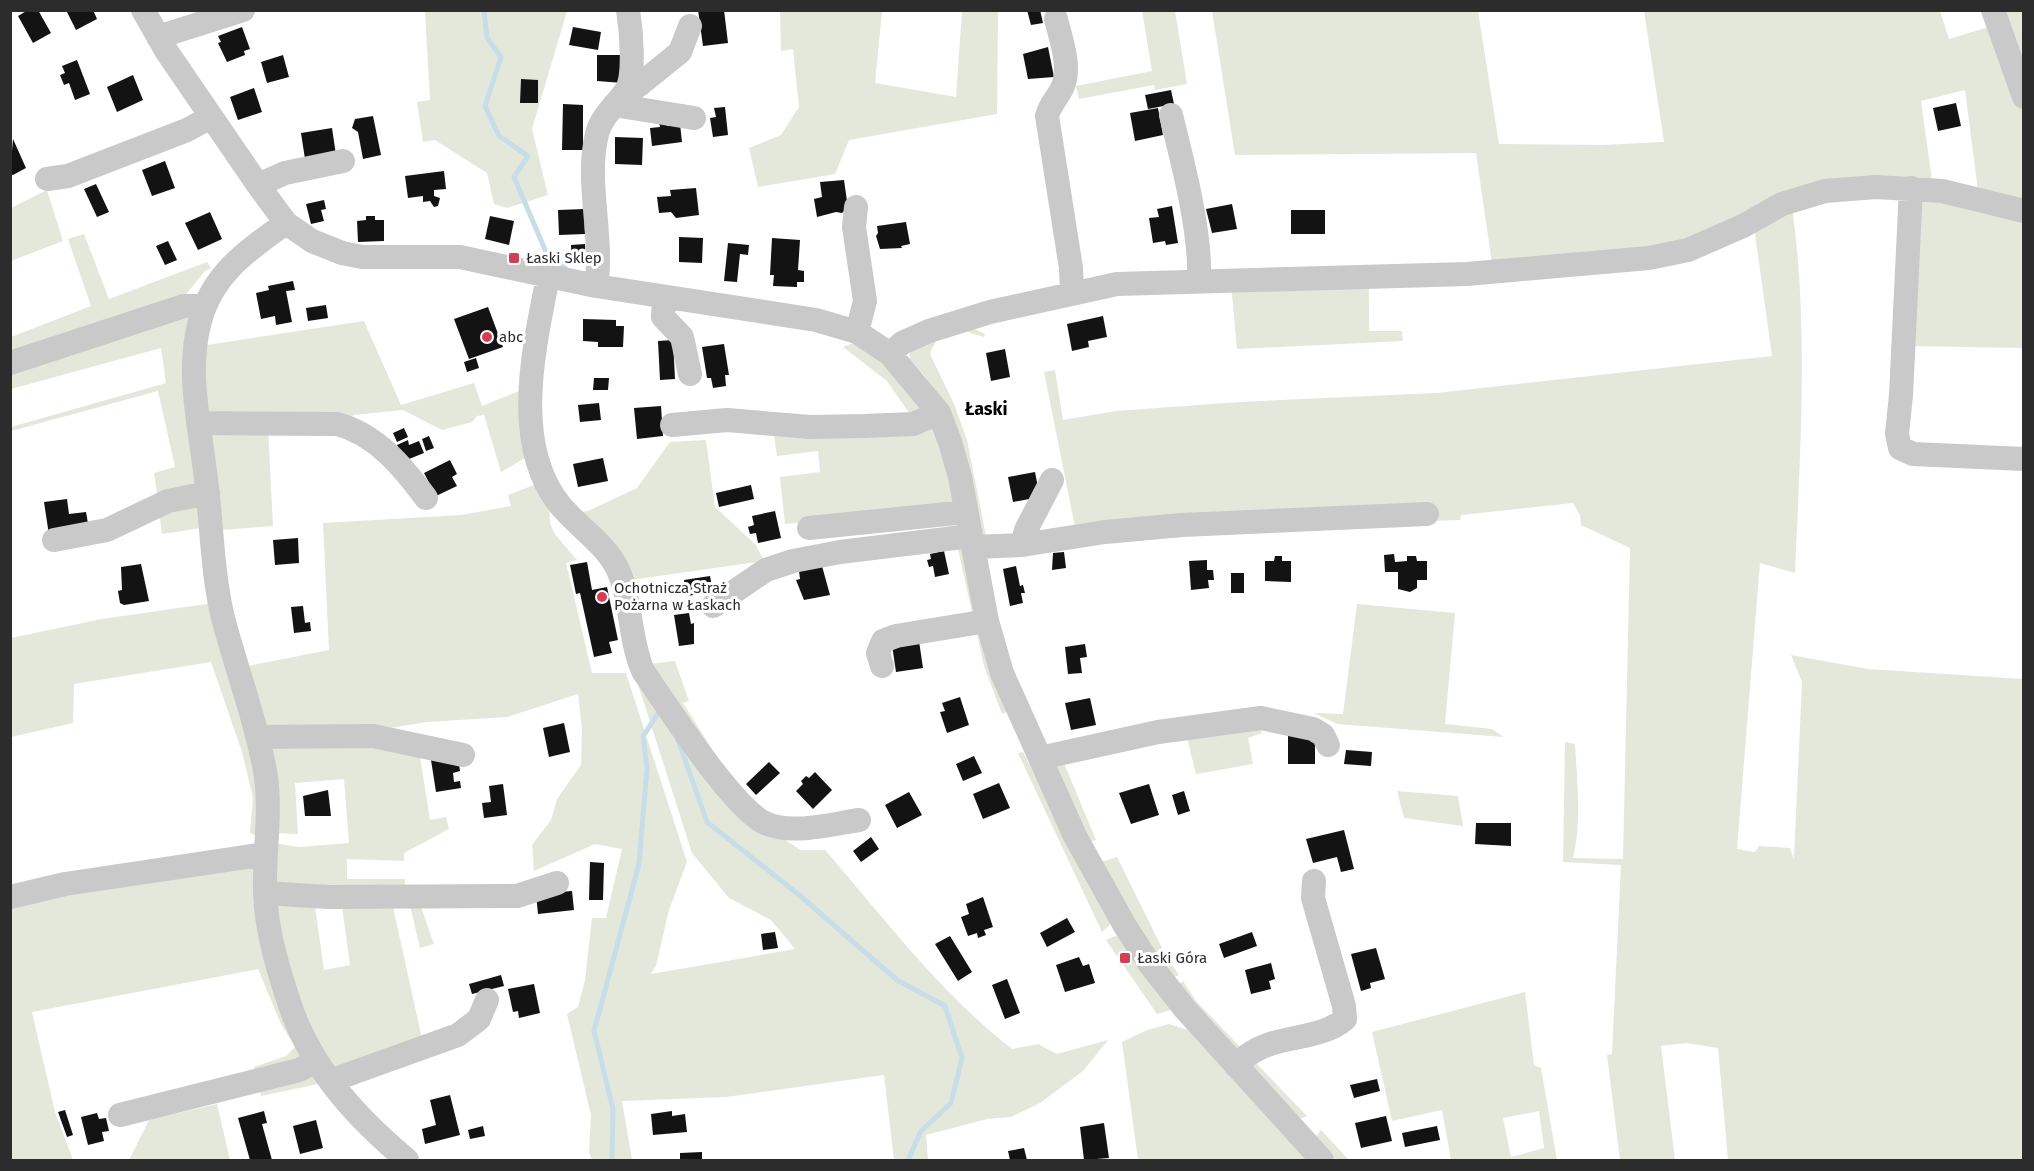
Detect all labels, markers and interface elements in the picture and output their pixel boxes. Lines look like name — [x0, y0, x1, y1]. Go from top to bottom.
place label: Łaski Sklep — [526, 249, 602, 267]
marker: Łaski Sklep — [507, 251, 521, 265]
place label: abc — [499, 328, 523, 346]
marker: abc — [480, 330, 494, 344]
district label: Łaski — [964, 398, 1008, 420]
place label: Ochotnicza Straż Pożarna w Łaskach — [614, 579, 741, 614]
marker: Ochotnicza Straż Pożarna w Łaskach — [595, 590, 609, 604]
place label: Łaski Góra — [1137, 949, 1207, 967]
marker: Łaski Góra — [1118, 951, 1132, 965]

